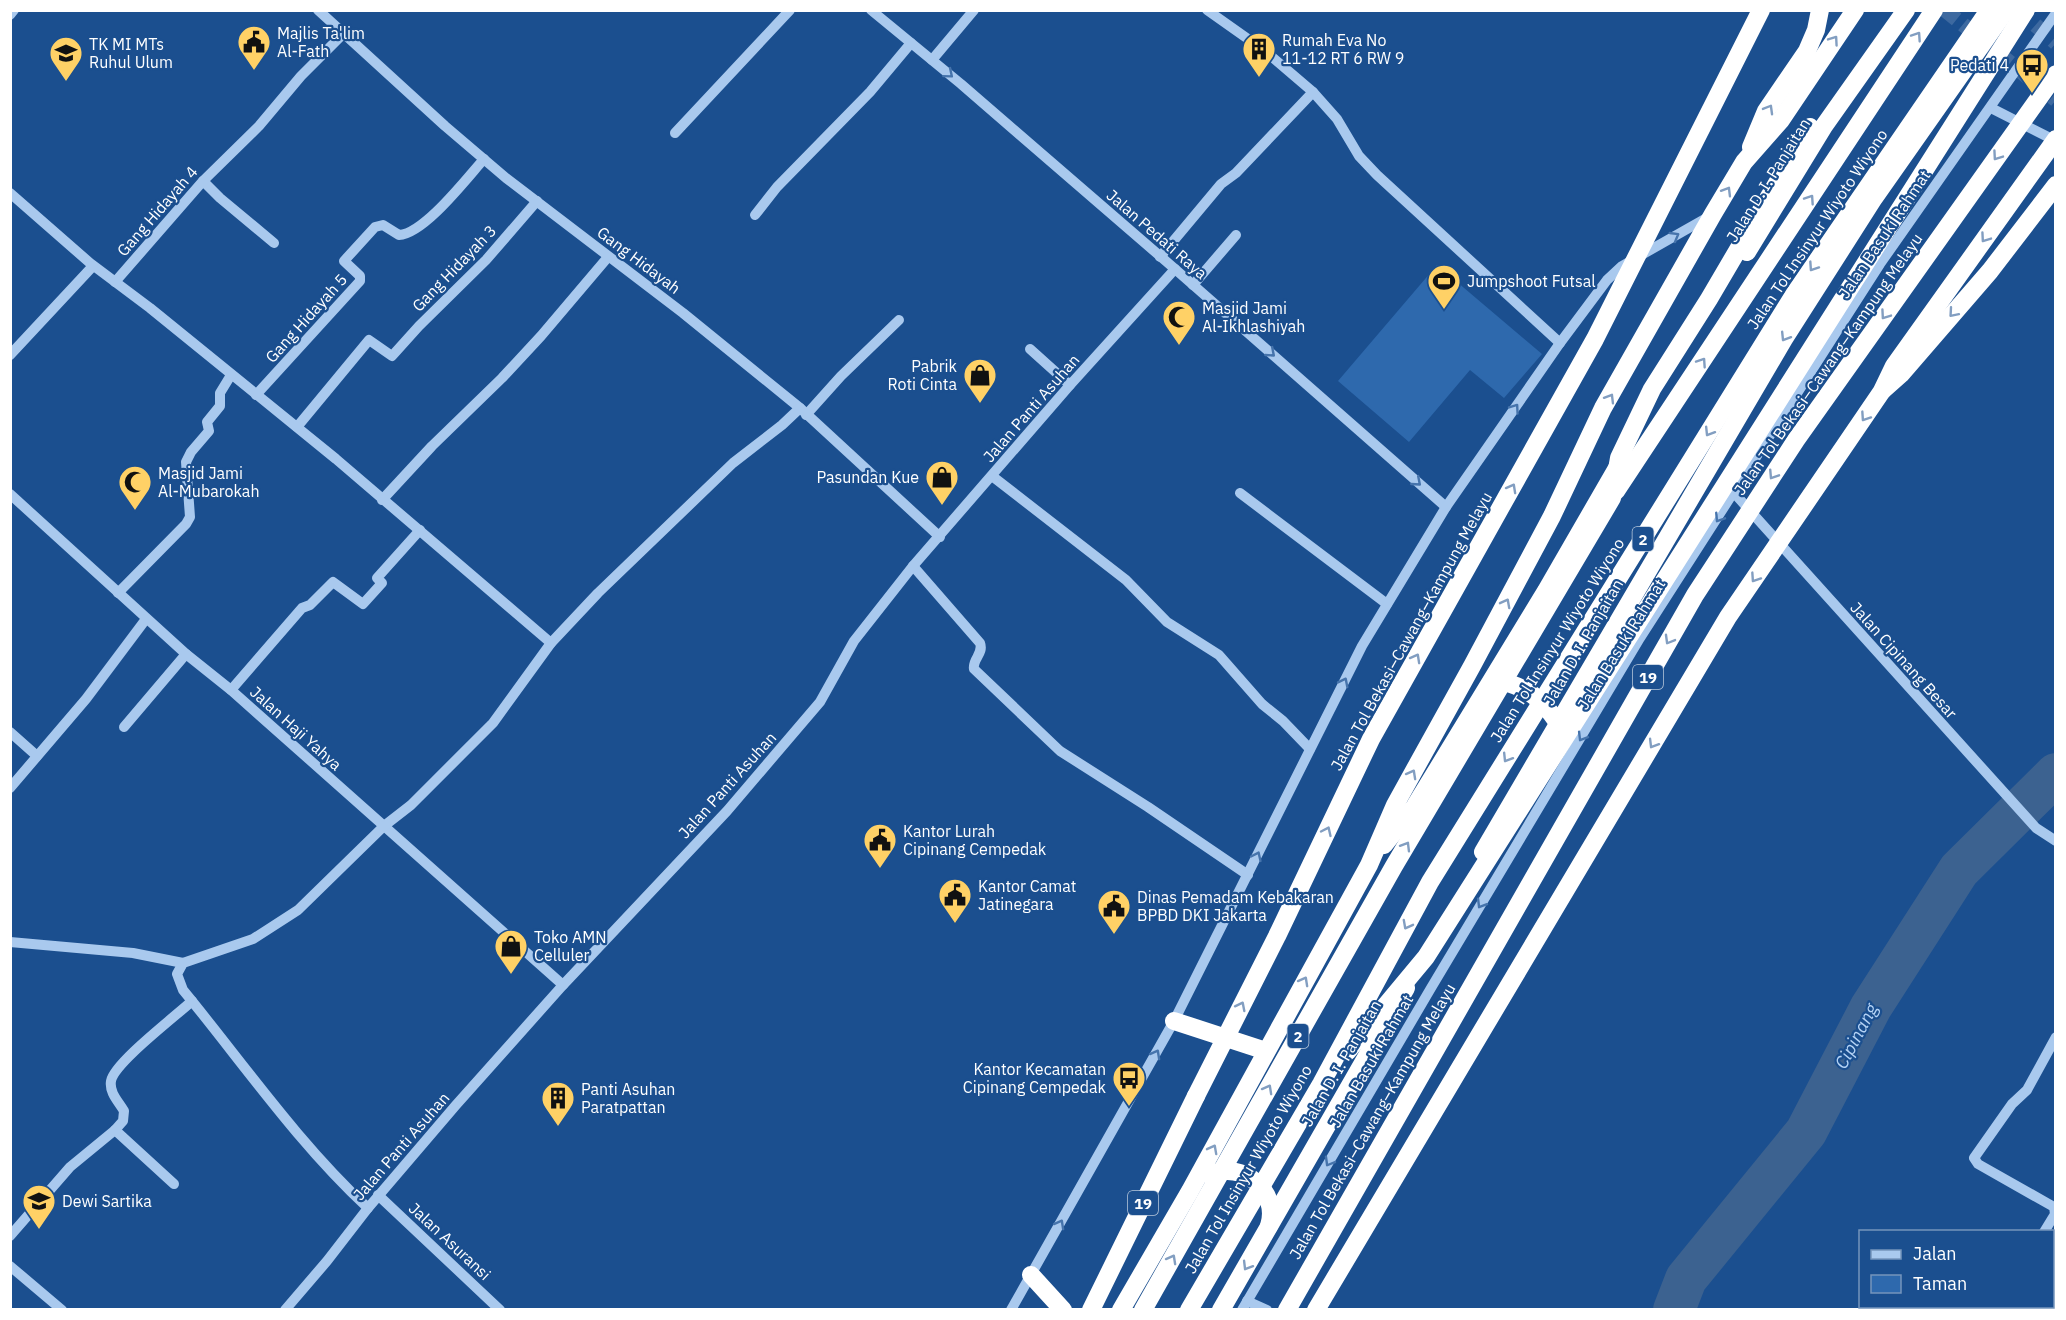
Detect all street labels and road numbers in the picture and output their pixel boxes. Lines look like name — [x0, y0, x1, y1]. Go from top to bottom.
street label: Jalan D. I. Panjaitan — [1722, 114, 1814, 246]
street label: Jalan Tol Insinyur Wiyoto Wiyono — [1742, 125, 1892, 333]
street label: Gang Hidayah 4 — [112, 162, 202, 260]
street label: Jalan Basuki Rahmat — [1834, 166, 1934, 302]
street label: Jalan Pedati Raya — [1103, 185, 1212, 283]
street label: Gang Hidayah 3 — [408, 220, 500, 316]
street label: Gang Hidayah — [593, 222, 685, 298]
street label: Jalan Tol Bekasi–Cawang–Kampung Melayu — [1729, 229, 1927, 499]
street label: Gang Hidayah 5 — [261, 269, 351, 367]
street label: Jalan Panti Asuhan — [979, 350, 1083, 466]
street label: Jalan Tol Bekasi–Cawang–Kampung Melayu — [1326, 488, 1496, 774]
road number: 2 — [1632, 527, 1654, 551]
street label: Jalan Tol Insinyur Wiyoto Wiyono — [1486, 534, 1628, 746]
street label: Jalan D. I. Panjaitan — [1539, 575, 1627, 709]
street label: Jalan Basuki Rahmat — [1573, 575, 1669, 713]
street label: Jalan Cipinang Besar — [1846, 598, 1962, 723]
road number: 19 — [1633, 665, 1663, 689]
street label: Jalan Haji Yahya — [246, 682, 346, 775]
street label: Jalan Panti Asuhan — [674, 727, 780, 843]
street label: Jalan Tol Bekasi–Cawang–Kampung Melayu — [1285, 980, 1459, 1262]
street label: Jalan Basuki Rahmat — [1325, 991, 1417, 1131]
street label: Jalan D. I. Panjaitan — [1297, 996, 1385, 1130]
road number: 2 — [1288, 1024, 1308, 1048]
street label: Jalan Tol Insinyur Wiyoto Wiyono — [1180, 1061, 1316, 1277]
street label: Jalan Panti Asuhan — [349, 1088, 453, 1204]
road number: 19 — [1128, 1191, 1158, 1215]
street label: Jalan Asuransi — [405, 1198, 495, 1284]

